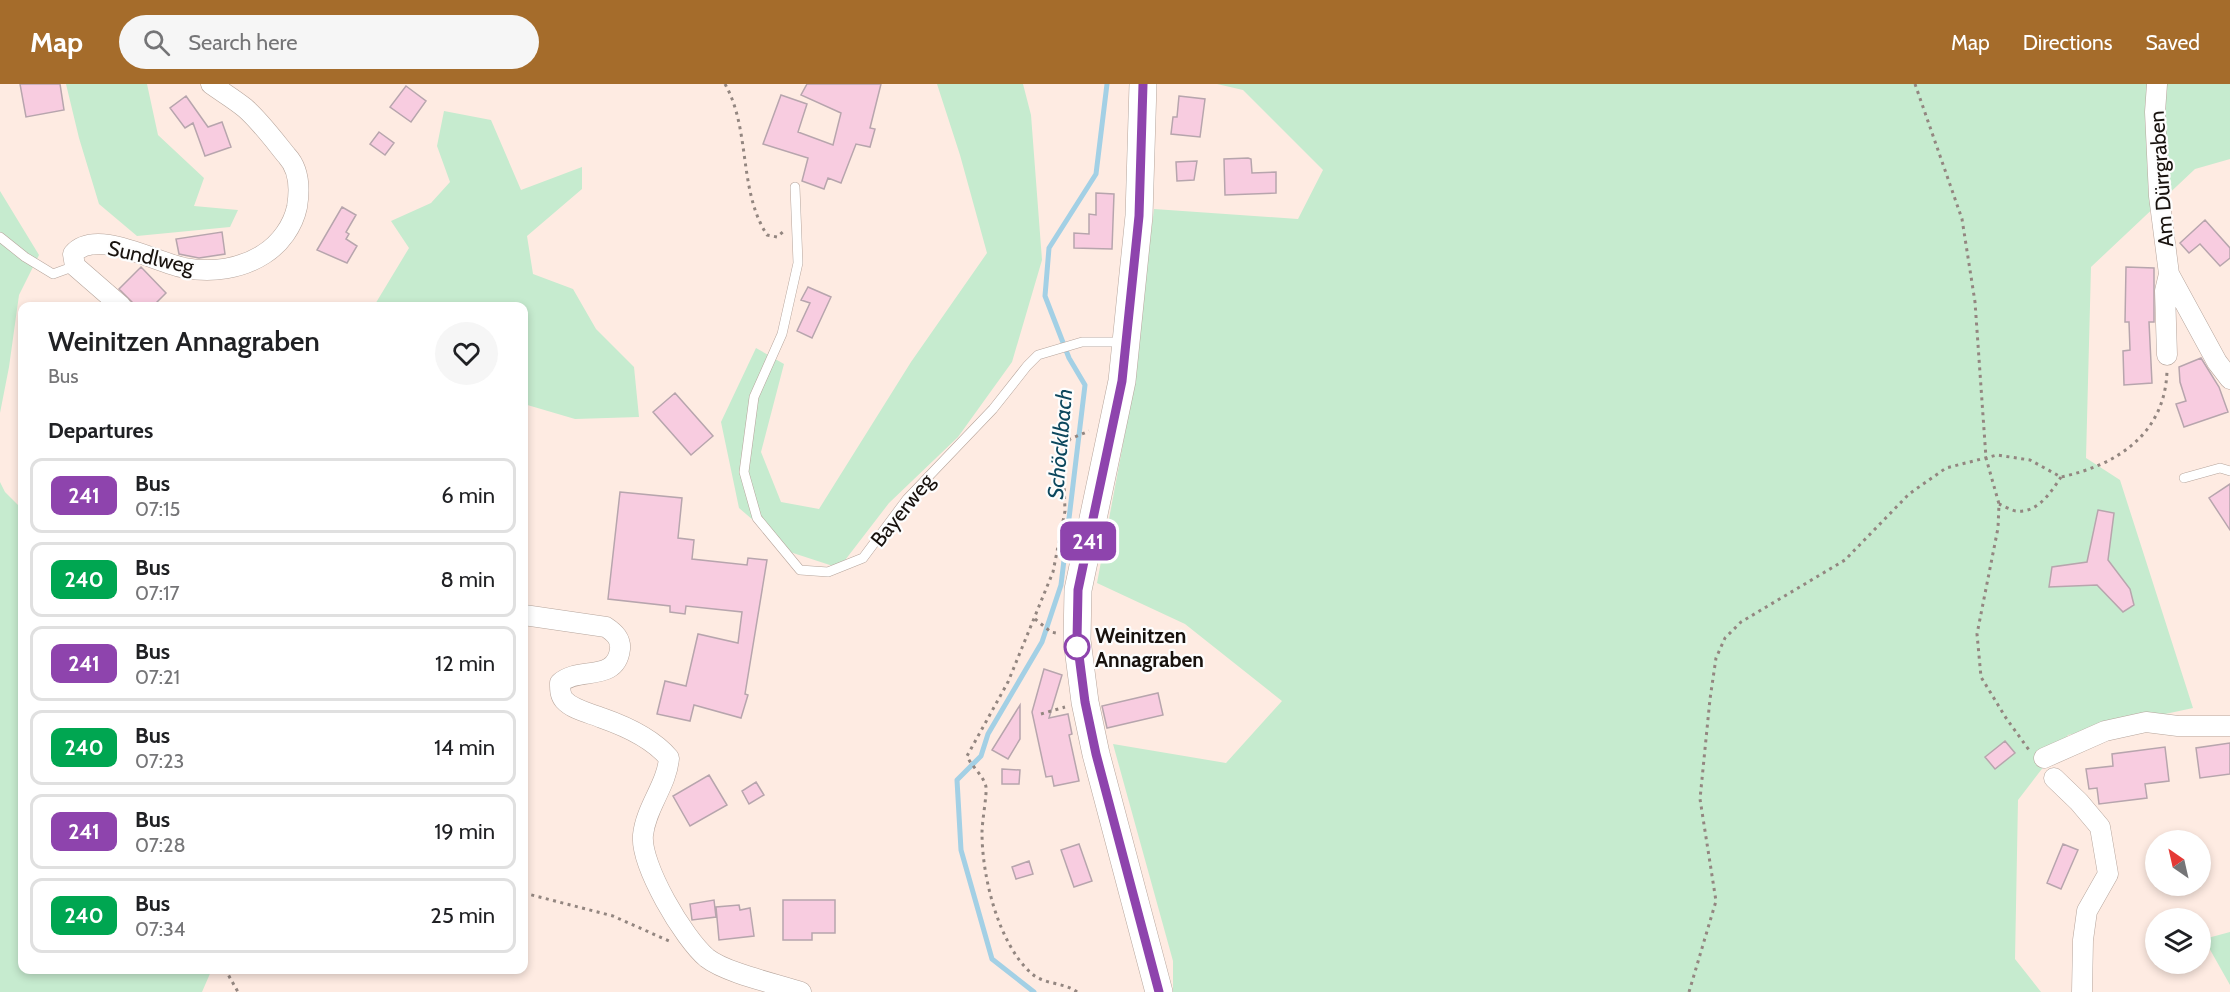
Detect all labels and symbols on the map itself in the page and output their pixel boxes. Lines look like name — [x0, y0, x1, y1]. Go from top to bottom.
street label: Am Dürrgraben — [2144, 110, 2178, 248]
street label: Sundlweg — [105, 235, 197, 279]
water label: Schöcklbach — [1042, 388, 1078, 500]
street label: Bayerweg — [865, 468, 939, 551]
line badge: 241 — [1054, 522, 1122, 560]
place label: Weinitzen Annagraben — [1095, 623, 1204, 672]
marker: Weinitzen Annagraben — [1064, 634, 1090, 660]
north arrow — [2145, 830, 2211, 896]

